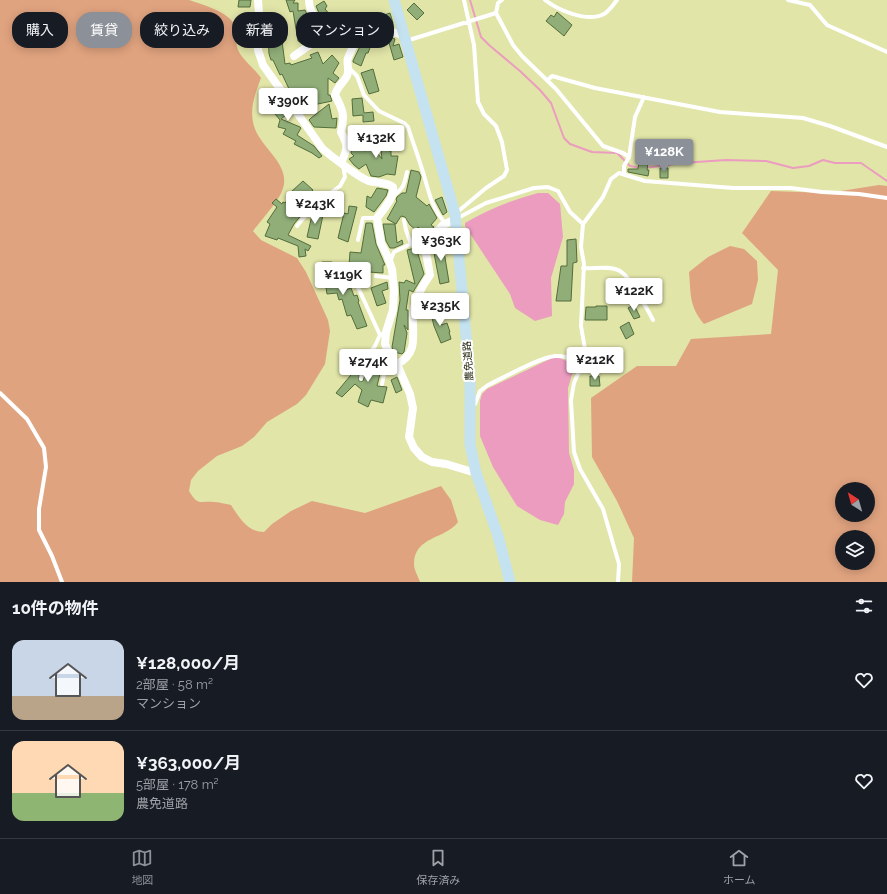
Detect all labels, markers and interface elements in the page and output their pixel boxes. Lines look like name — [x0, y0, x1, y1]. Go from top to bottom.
chip: 購入 — [12, 12, 68, 48]
chip: 賃貸 — [76, 12, 132, 48]
chip: 絞り込み — [140, 12, 224, 48]
chip: 新着 — [232, 12, 288, 48]
chip: マンション — [296, 12, 394, 48]
pin: ¥390K — [260, 88, 316, 122]
text: ¥390K — [268, 93, 308, 108]
pin: ¥132K — [348, 125, 404, 159]
text: ¥132K — [357, 130, 395, 145]
pin: ¥128K — [636, 139, 692, 173]
text: ¥128K — [644, 144, 684, 159]
pin: ¥243K — [287, 191, 343, 225]
text: ¥243K — [295, 196, 335, 211]
pin: ¥363K — [413, 228, 469, 262]
text: ¥363K — [421, 233, 461, 248]
pin: ¥119K — [315, 262, 371, 296]
text: ¥119K — [324, 267, 362, 282]
pin: ¥122K — [606, 278, 662, 312]
text: ¥122K — [614, 283, 654, 298]
pin: ¥235K — [412, 293, 468, 327]
text: ¥235K — [420, 298, 460, 313]
street label: 農免道路 — [461, 341, 475, 381]
pin: ¥212K — [567, 347, 623, 381]
pin: ¥274K — [340, 349, 396, 383]
text: ¥212K — [575, 352, 615, 367]
text: ¥274K — [348, 354, 388, 369]
north arrow — [835, 482, 875, 522]
map controls — [835, 482, 875, 570]
button: layers — [835, 530, 875, 570]
icon: filters — [853, 595, 875, 617]
text: 10件の物件 — [12, 598, 99, 618]
text: ¥128,000/月 — [136, 653, 240, 673]
icon: home — [44, 656, 92, 704]
icon: heart — [853, 669, 875, 691]
text: 2部屋 · 58 m² — [136, 677, 213, 692]
text: マンション — [136, 696, 201, 711]
text: ¥363,000/月 — [136, 753, 241, 773]
icon: home — [44, 757, 92, 805]
icon: heart — [853, 770, 875, 792]
text: 5部屋 · 178 m² — [136, 777, 219, 792]
text: 農免道路 — [136, 796, 188, 811]
tab: 地図 — [131, 847, 153, 887]
tab: 保存済み — [416, 847, 460, 887]
tab: ホーム — [723, 847, 756, 887]

